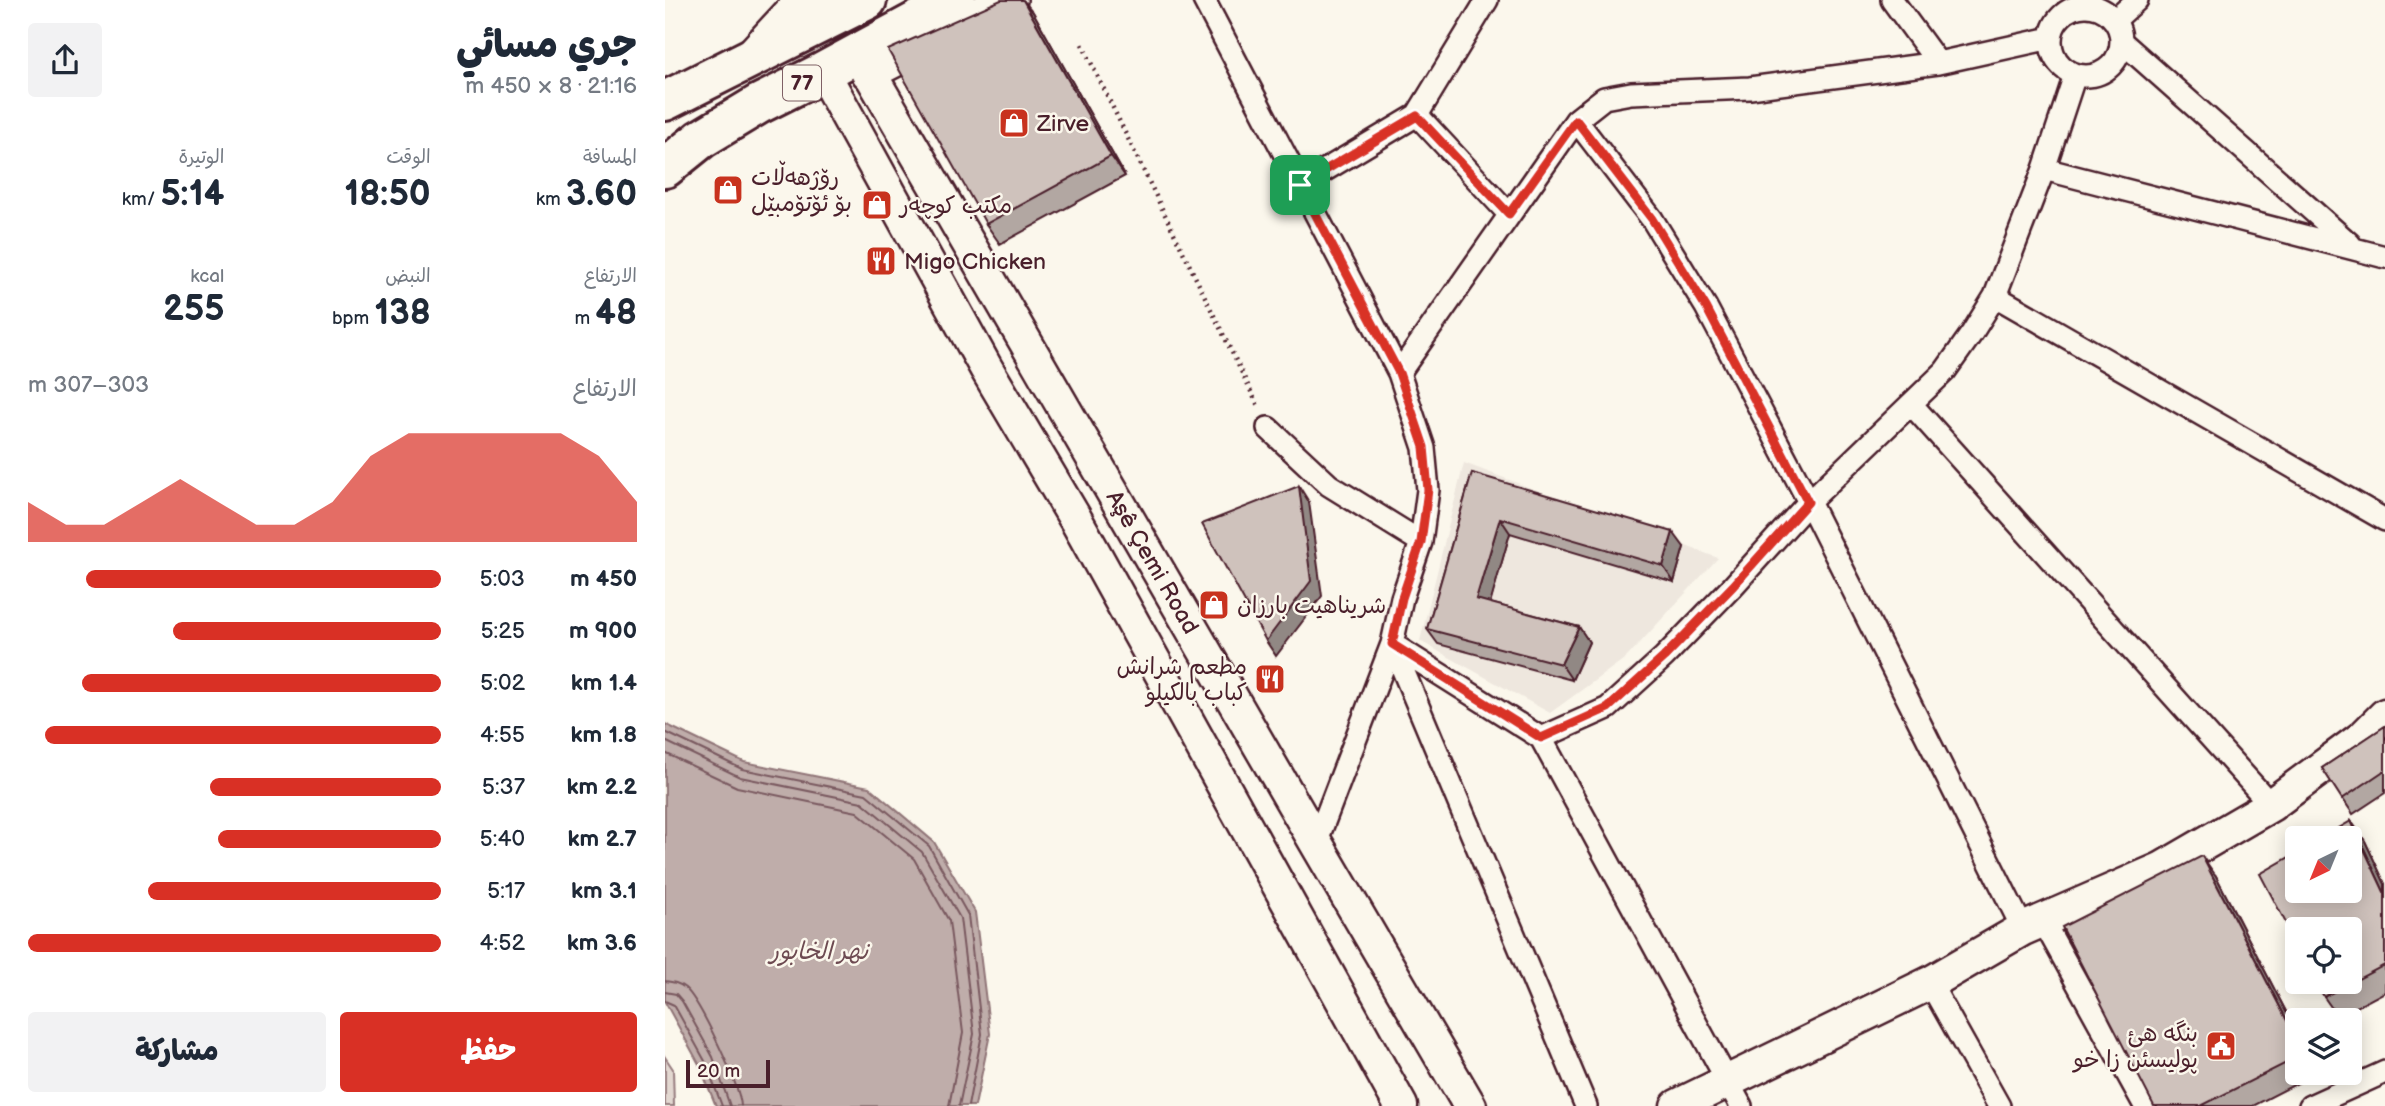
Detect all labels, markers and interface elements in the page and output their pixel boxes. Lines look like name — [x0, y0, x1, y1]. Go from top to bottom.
button: share — [28, 23, 102, 97]
text: جري مسائي — [456, 23, 637, 68]
road number: 77 — [783, 66, 821, 100]
text: 21:16 · 8 × 450 m — [465, 72, 637, 100]
shop icon: Zirve — [997, 106, 1031, 140]
place label: Zirve — [1036, 110, 1089, 138]
text: الوتيرة — [178, 146, 224, 169]
text: الوقت — [386, 146, 431, 169]
text: المسافة — [583, 146, 637, 169]
pin — [1270, 155, 1330, 215]
place label: رۆژهەڵات بۆ ئۆتۆمبێل — [751, 160, 852, 218]
icon: arrive — [1281, 166, 1319, 204]
text: 5:14 — [160, 173, 224, 216]
text: 18:50 — [345, 173, 431, 216]
text: 3.60 — [566, 173, 637, 216]
shop icon: رۆژهەڵات بۆ ئۆتۆمبێل — [711, 173, 745, 207]
text: /km — [122, 188, 160, 211]
text: km — [536, 188, 566, 211]
shop icon: مکتب کوچه‌ر — [860, 188, 894, 222]
place label: مکتب کوچه‌ر — [898, 192, 1012, 220]
restaurant icon: Migo Chicken — [864, 244, 898, 278]
place label: Migo Chicken — [904, 248, 1046, 276]
text: kcal — [190, 265, 224, 288]
text: النبض — [385, 265, 431, 288]
text: الارتفاع — [584, 265, 637, 288]
text: 255 — [163, 288, 224, 331]
text: 138 — [374, 292, 431, 335]
text: 48 — [595, 292, 637, 335]
text: bpm — [332, 307, 374, 330]
text: m — [574, 307, 595, 330]
text: 303–307 m — [28, 371, 149, 399]
text: الارتفاع — [573, 375, 637, 403]
street label: Aşê Çemi Road — [1100, 486, 1204, 639]
text: 5:03 — [480, 565, 525, 593]
text: 450 m — [570, 565, 637, 593]
shop icon: شريناهيت بارزان — [1197, 588, 1231, 622]
place label: شريناهيت بارزان — [1237, 592, 1386, 620]
text: 5:25 — [480, 617, 525, 645]
text: 900 m — [569, 617, 637, 645]
place label: مطعم شرانش كباب بالكيلو — [1116, 653, 1247, 707]
restaurant icon: مطعم شرانش كباب بالكيلو — [1253, 662, 1287, 696]
text: 5:02 — [480, 669, 525, 697]
text: 1.4 km — [571, 669, 637, 697]
text: 4:55 — [480, 721, 525, 749]
text: 1.8 km — [571, 721, 637, 749]
text: 5:37 — [482, 773, 525, 801]
text: 2.2 km — [566, 773, 637, 801]
text: 5:40 — [480, 825, 525, 853]
text: 2.7 km — [568, 825, 637, 853]
north arrow — [2285, 826, 2363, 903]
map controls — [2285, 826, 2362, 1085]
text: 5:17 — [487, 877, 525, 905]
text: 3.1 km — [571, 877, 637, 905]
button: locate — [2285, 917, 2362, 994]
text: 4:52 — [480, 929, 525, 957]
text: 3.6 km — [567, 929, 637, 957]
water label: نهر الخابور — [767, 937, 871, 967]
button: layers — [2285, 1008, 2362, 1085]
button: مشاركة — [28, 1012, 326, 1092]
button: حفظ — [340, 1012, 637, 1092]
place label: بنگه هئ پوليسئن زا خو — [2072, 1020, 2198, 1074]
public building icon: بنگه هئ پوليسئن زا خو — [2204, 1029, 2238, 1063]
scale bar — [686, 1057, 770, 1089]
text: 20 m — [697, 1060, 740, 1083]

